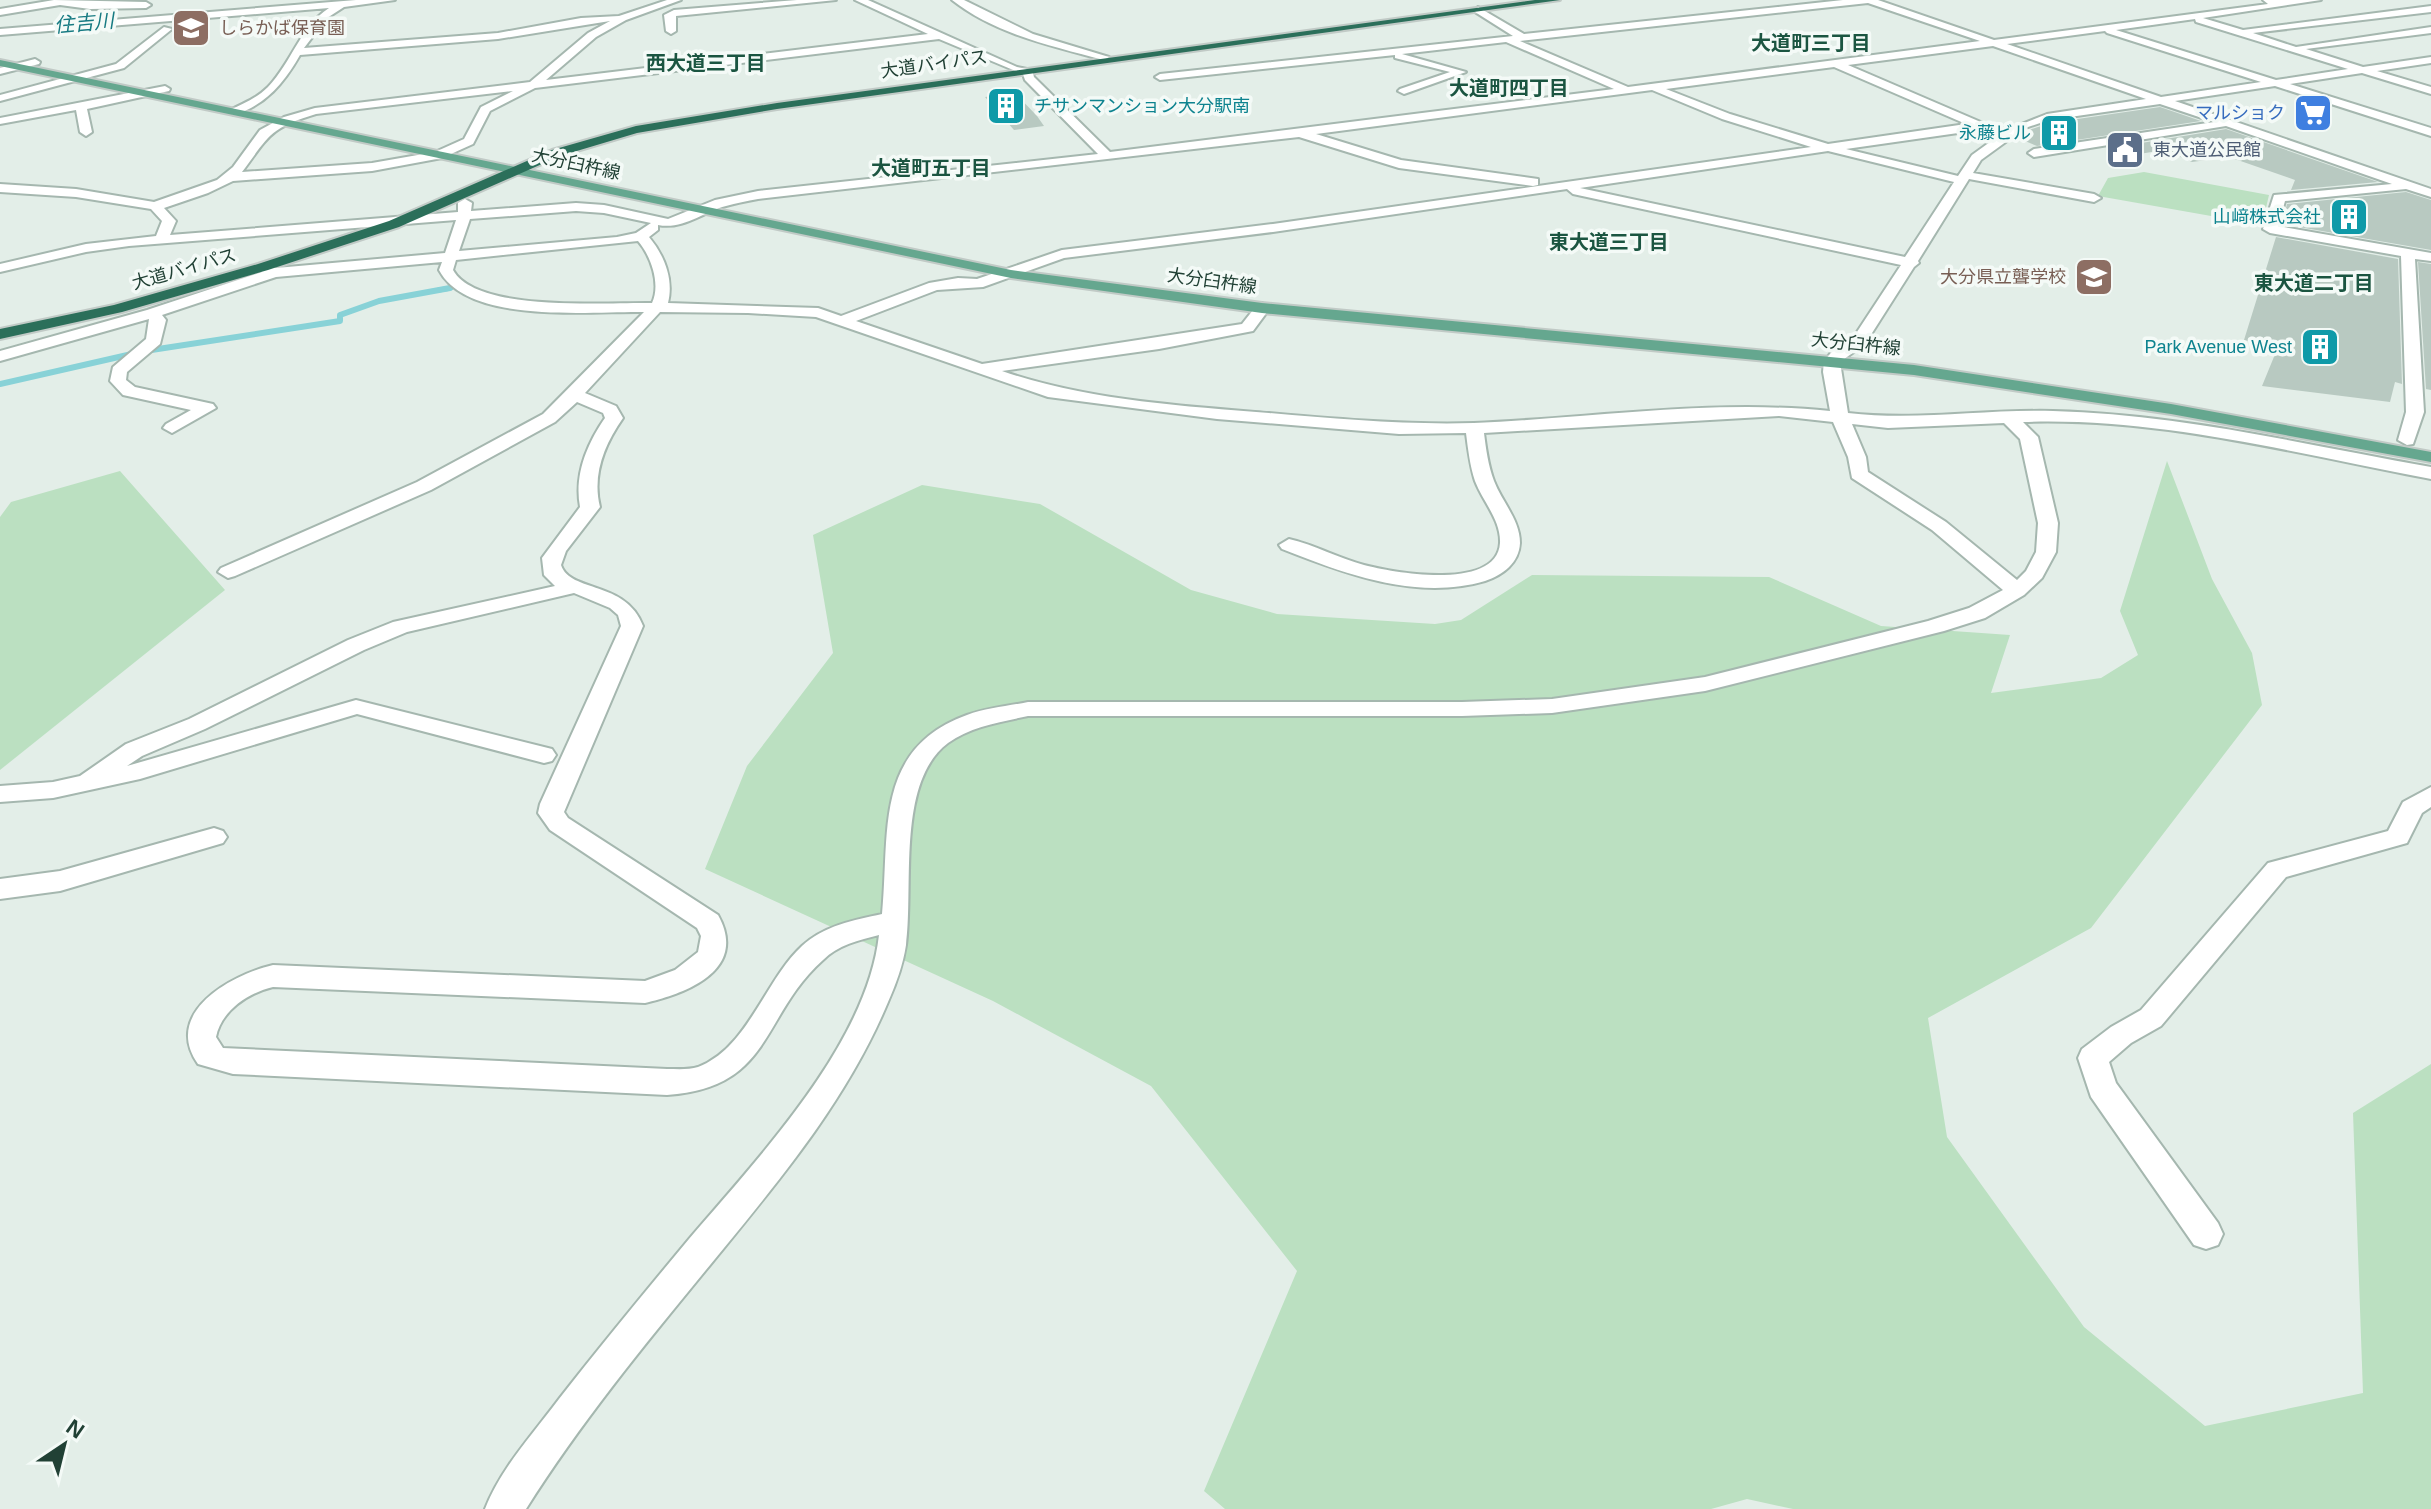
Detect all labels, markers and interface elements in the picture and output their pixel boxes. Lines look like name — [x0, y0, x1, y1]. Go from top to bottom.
school or university icon: しらかば保育園 — [170, 7, 212, 49]
water label: 住吉川 — [53, 9, 117, 37]
place label: しらかば保育園 — [219, 18, 345, 38]
district label: 大道町三丁目 — [1751, 32, 1871, 54]
street label: 大道バイパス — [879, 47, 989, 81]
district label: 西大道三丁目 — [646, 52, 766, 74]
district label: 大道町四丁目 — [1449, 77, 1569, 99]
building icon: チサンマンション大分駅南 — [985, 85, 1027, 127]
supermarket icon: マルショク — [2292, 92, 2334, 134]
place label: チサンマンション大分駅南 — [1034, 96, 1250, 116]
place label: マルショク — [2195, 103, 2285, 123]
building icon: 永藤ビル — [2038, 112, 2080, 154]
place label: 永藤ビル — [1959, 123, 2031, 143]
public building icon: 東大道公民館 — [2104, 129, 2146, 171]
place label: 東大道公民館 — [2153, 140, 2261, 160]
street label: 大分臼杵線 — [530, 145, 622, 183]
district label: 大道町五丁目 — [871, 157, 991, 179]
building icon: 山﨑株式会社 — [2328, 196, 2370, 238]
place label: 山﨑株式会社 — [2213, 207, 2321, 227]
district label: 東大道三丁目 — [1549, 231, 1669, 253]
street label: 大道バイパス — [130, 245, 238, 293]
school or university icon: 大分県立聾学校 — [2073, 256, 2115, 298]
street label: 大分臼杵線 — [1166, 265, 1258, 297]
place label: 大分県立聾学校 — [1940, 267, 2066, 287]
district label: 東大道二丁目 — [2254, 272, 2374, 294]
building icon: Park Avenue West — [2299, 326, 2341, 368]
street label: 大分臼杵線 — [1810, 329, 1902, 359]
place label: Park Avenue West — [2145, 337, 2292, 357]
north arrow — [24, 1405, 104, 1485]
text: N — [62, 1414, 89, 1444]

